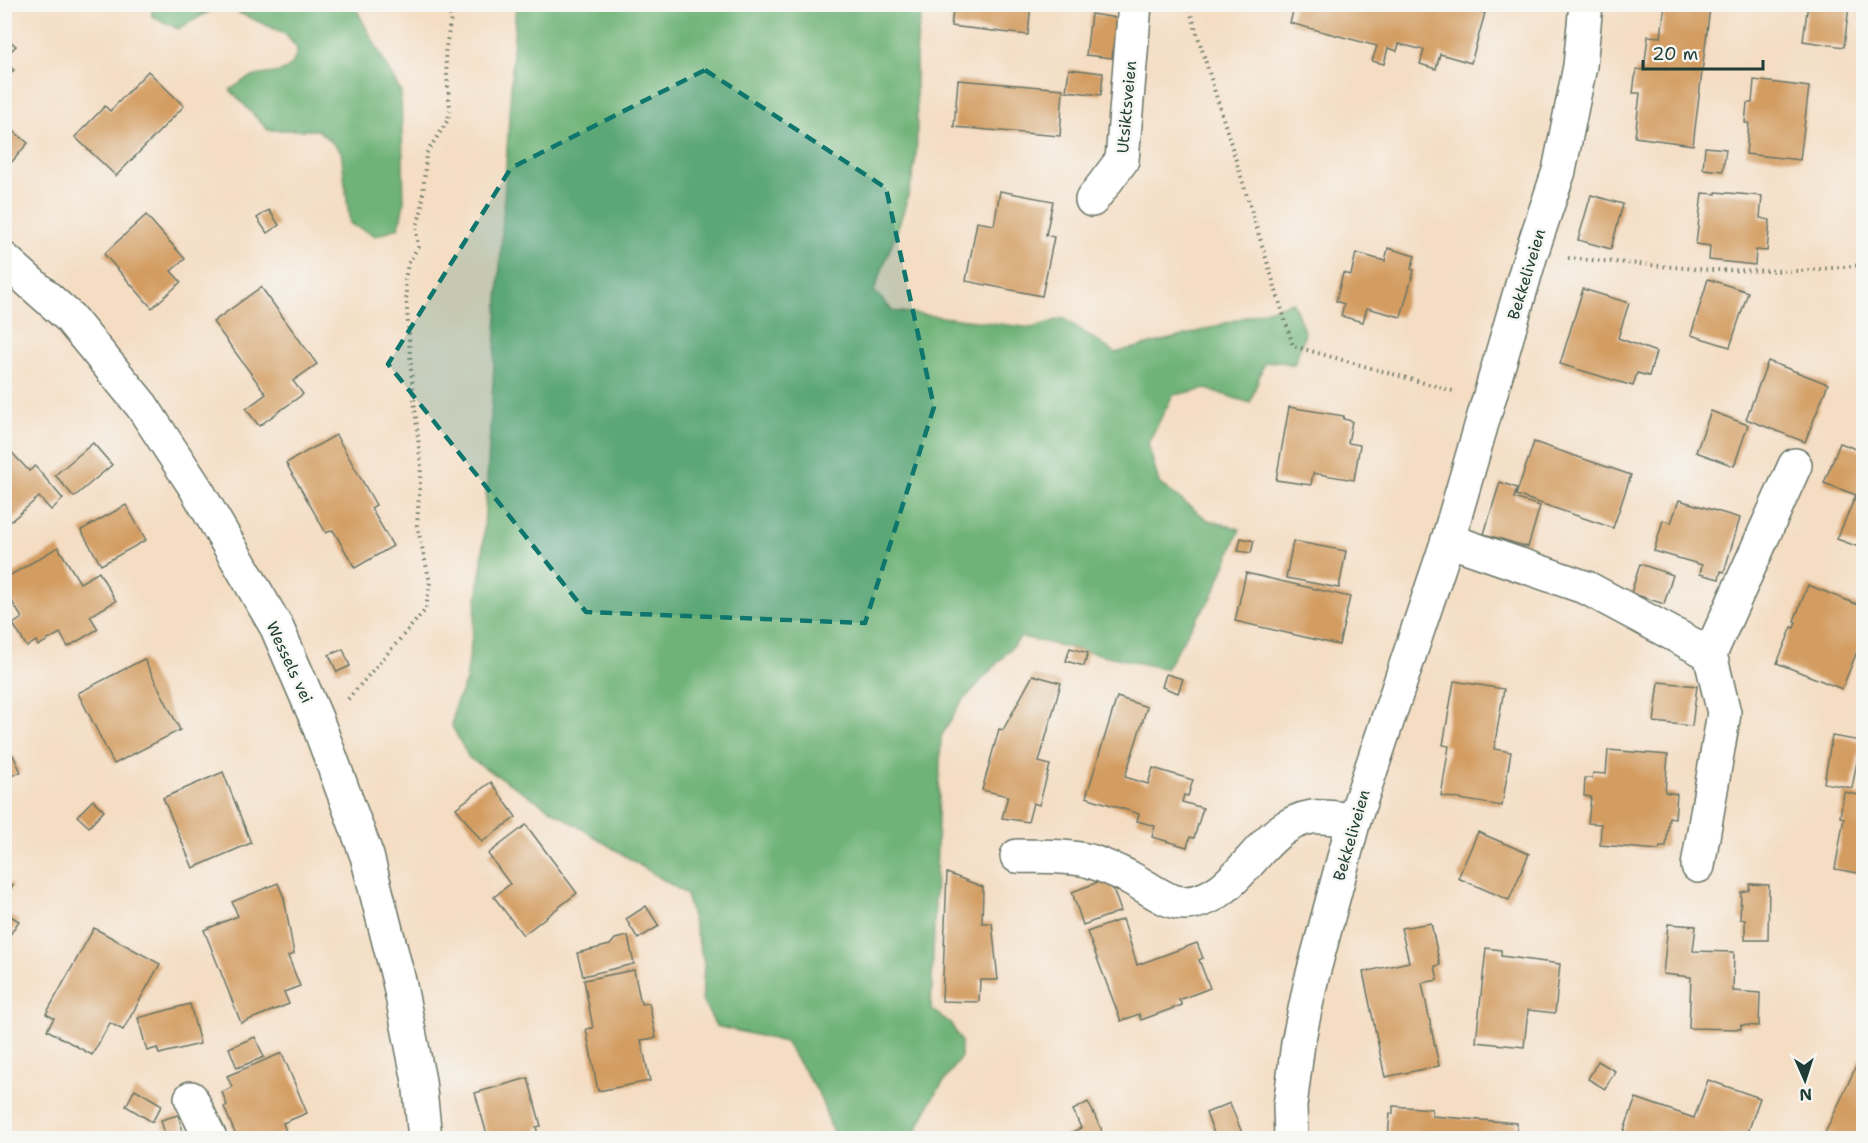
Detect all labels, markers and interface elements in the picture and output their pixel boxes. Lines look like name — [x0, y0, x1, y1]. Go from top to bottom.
scale bar — [1643, 33, 1763, 71]
text: 20 m — [1652, 42, 1698, 66]
street label: Utsiktsveien — [1112, 60, 1141, 154]
street label: Bekkeliveien — [1503, 226, 1550, 322]
street label: Wessels vei — [261, 618, 318, 706]
street label: Bekkeliveien — [1328, 787, 1375, 883]
north arrow — [1775, 1050, 1835, 1110]
text: N — [1799, 1084, 1813, 1105]

